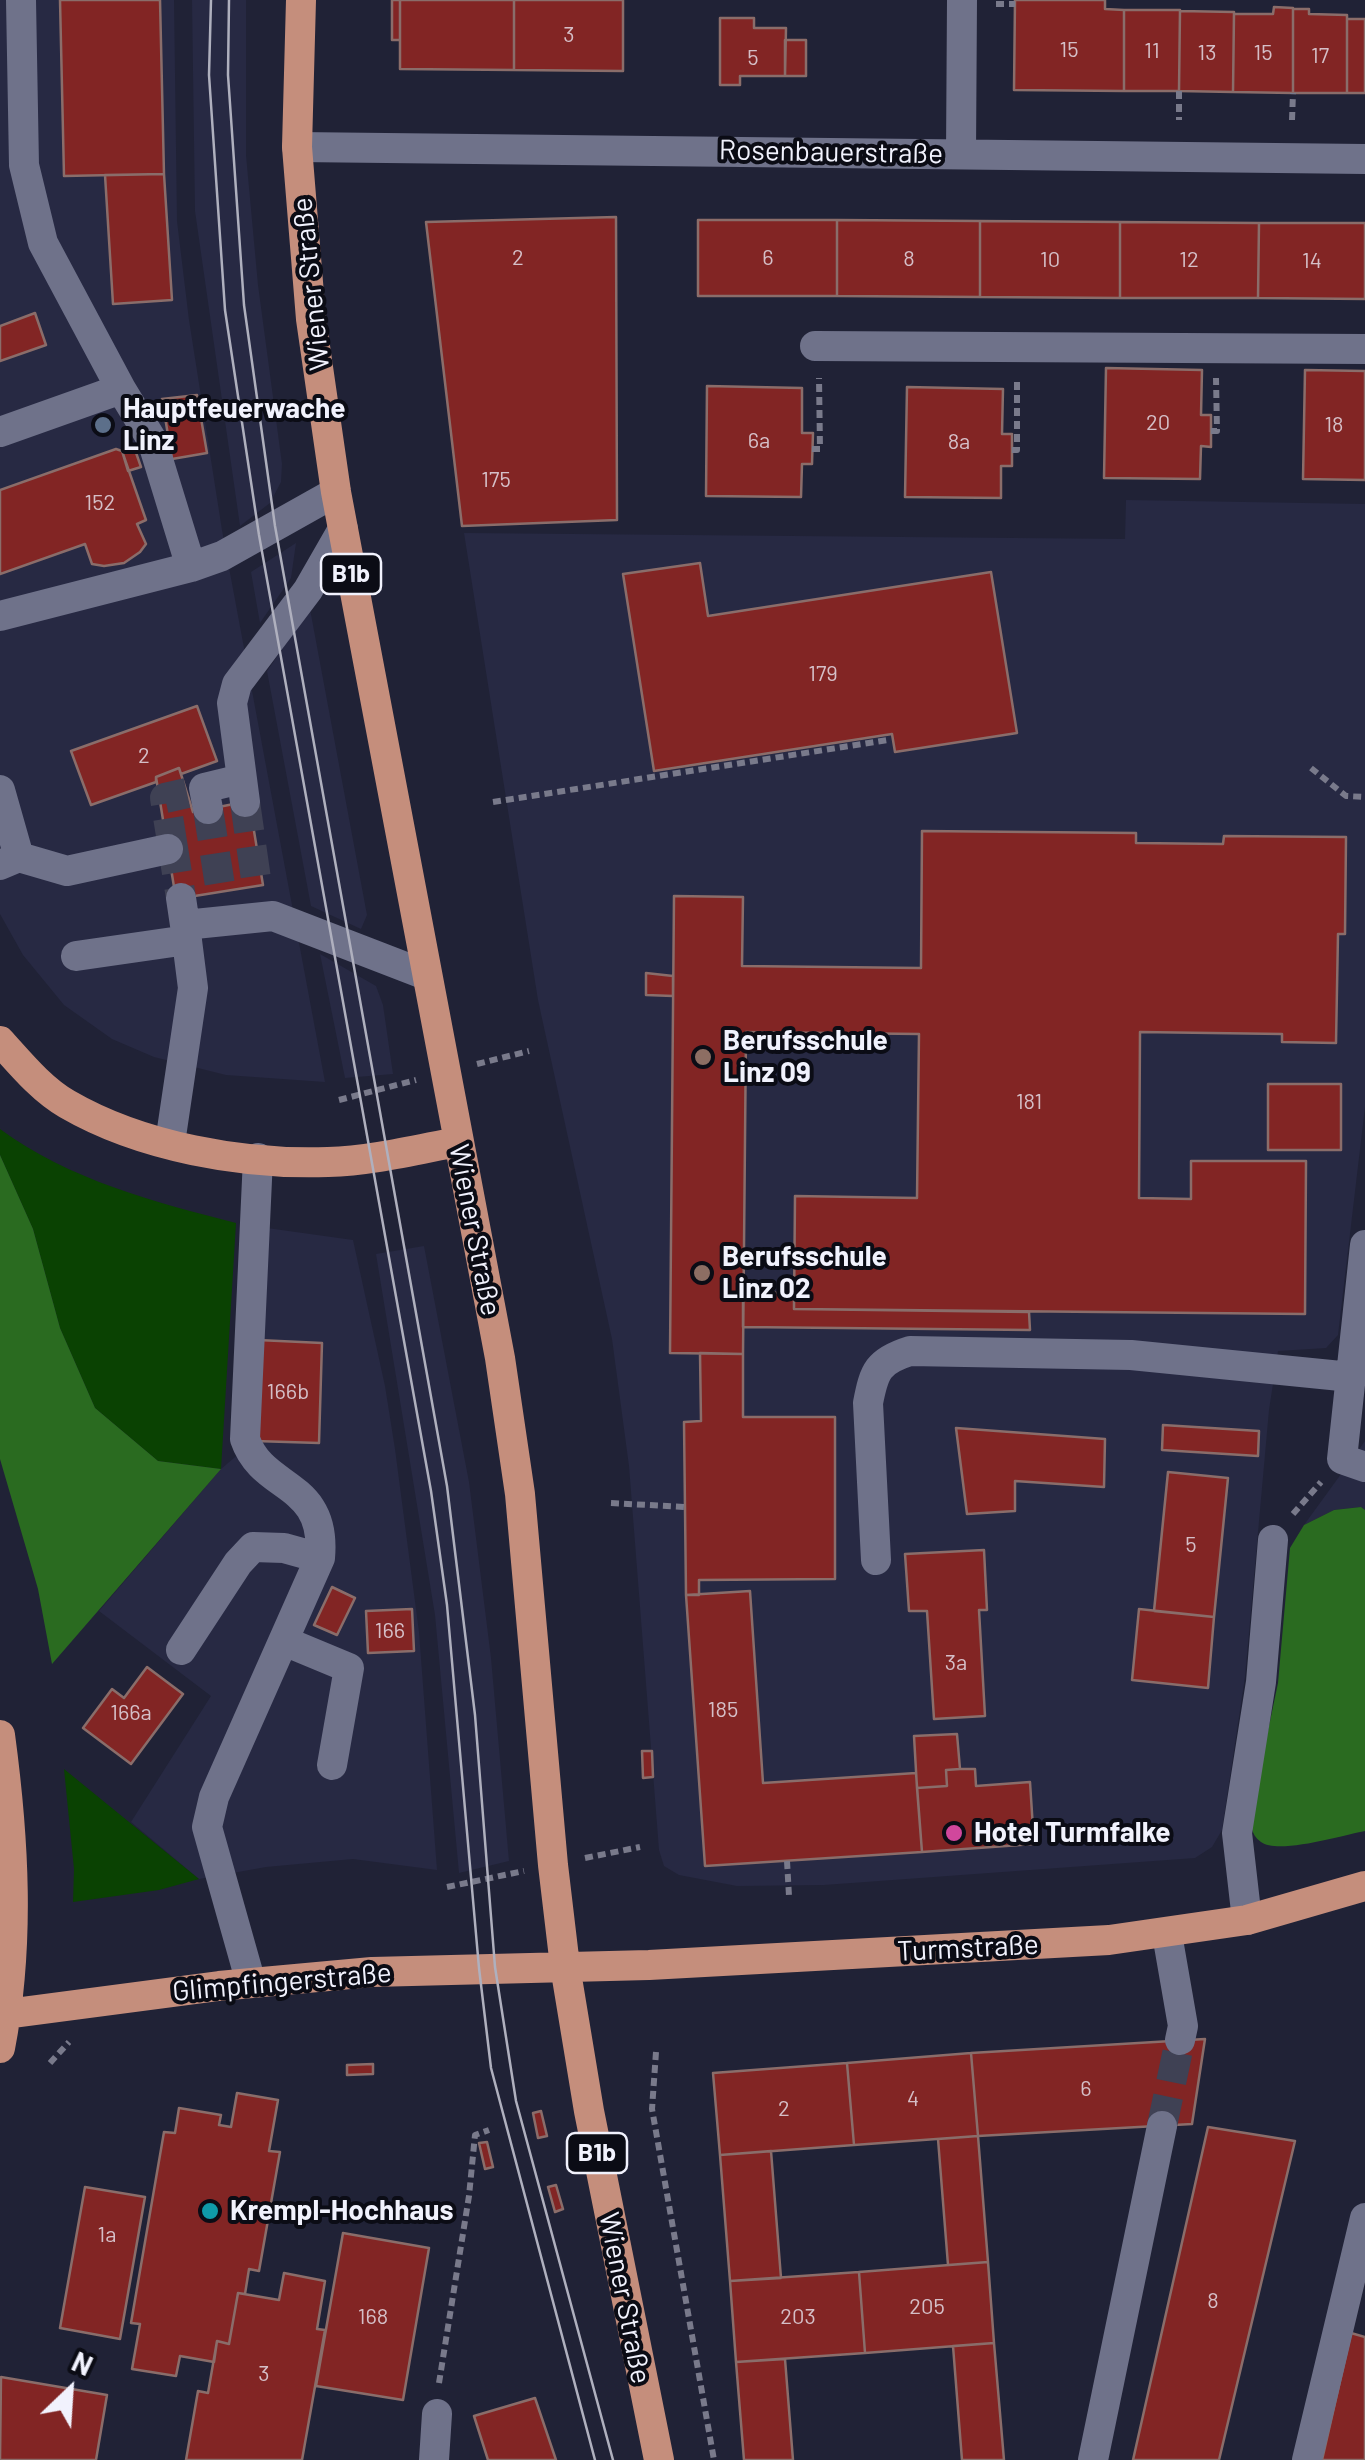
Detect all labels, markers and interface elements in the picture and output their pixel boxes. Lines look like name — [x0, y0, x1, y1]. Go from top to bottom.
house number: 3 — [563, 22, 575, 48]
house number: 15 — [1059, 37, 1079, 63]
house number: 11 — [1144, 38, 1160, 64]
house number: 13 — [1197, 40, 1217, 66]
house number: 15 — [1253, 40, 1273, 66]
house number: 17 — [1311, 43, 1329, 69]
house number: 5 — [747, 45, 759, 71]
street label: Rosenbauerstraße — [719, 133, 943, 171]
street label: Wiener Straße — [285, 196, 337, 372]
house number: 2 — [512, 245, 524, 271]
house number: 6 — [762, 245, 774, 271]
house number: 8 — [903, 246, 915, 272]
house number: 10 — [1040, 247, 1060, 273]
house number: 12 — [1179, 247, 1199, 273]
house number: 14 — [1302, 248, 1322, 274]
place label: Hauptfeuerwache Linz — [123, 392, 346, 458]
house number: 20 — [1146, 410, 1170, 436]
house number: 18 — [1324, 412, 1344, 438]
marker: Hauptfeuerwache Linz — [92, 414, 114, 436]
house number: 6a — [748, 428, 770, 454]
house number: 8a — [948, 429, 970, 455]
house number: 175 — [481, 467, 511, 493]
house number: 152 — [85, 490, 115, 516]
road number: B1b — [321, 554, 381, 594]
house number: 179 — [808, 661, 838, 687]
house number: 2 — [138, 743, 150, 769]
place label: Berufsschule Linz 09 — [723, 1024, 888, 1090]
marker: Berufsschule Linz 09 — [692, 1046, 714, 1068]
house number: 181 — [1016, 1089, 1042, 1115]
street label: Wiener Straße — [442, 1142, 508, 1318]
place label: Berufsschule Linz 02 — [722, 1240, 887, 1306]
marker: Berufsschule Linz 02 — [691, 1262, 713, 1284]
house number: 166b — [267, 1379, 309, 1405]
house number: 5 — [1185, 1532, 1197, 1558]
house number: 166 — [375, 1618, 405, 1644]
house number: 3a — [945, 1650, 967, 1676]
house number: 185 — [708, 1697, 738, 1723]
house number: 166a — [110, 1700, 152, 1726]
place label: Hotel Turmfalke — [974, 1816, 1171, 1850]
marker: Hotel Turmfalke — [943, 1822, 965, 1844]
street label: Turmstraße — [896, 1928, 1040, 1968]
street label: Glimpfingerstraße — [171, 1956, 393, 2008]
house number: 6 — [1080, 2076, 1092, 2102]
house number: 4 — [907, 2086, 919, 2112]
house number: 2 — [778, 2096, 790, 2122]
road number: B1b — [567, 2133, 627, 2173]
place label: Krempl-Hochhaus — [230, 2194, 454, 2228]
marker: Krempl-Hochhaus — [199, 2200, 221, 2222]
street label: Wiener Straße — [592, 2210, 658, 2386]
house number: 1a — [98, 2222, 116, 2248]
house number: 8 — [1207, 2288, 1219, 2314]
house number: 205 — [909, 2294, 945, 2320]
house number: 168 — [358, 2304, 388, 2330]
house number: 203 — [780, 2304, 816, 2330]
north arrow — [20, 2340, 120, 2440]
text: N — [67, 2343, 98, 2382]
house number: 3 — [258, 2361, 270, 2387]

